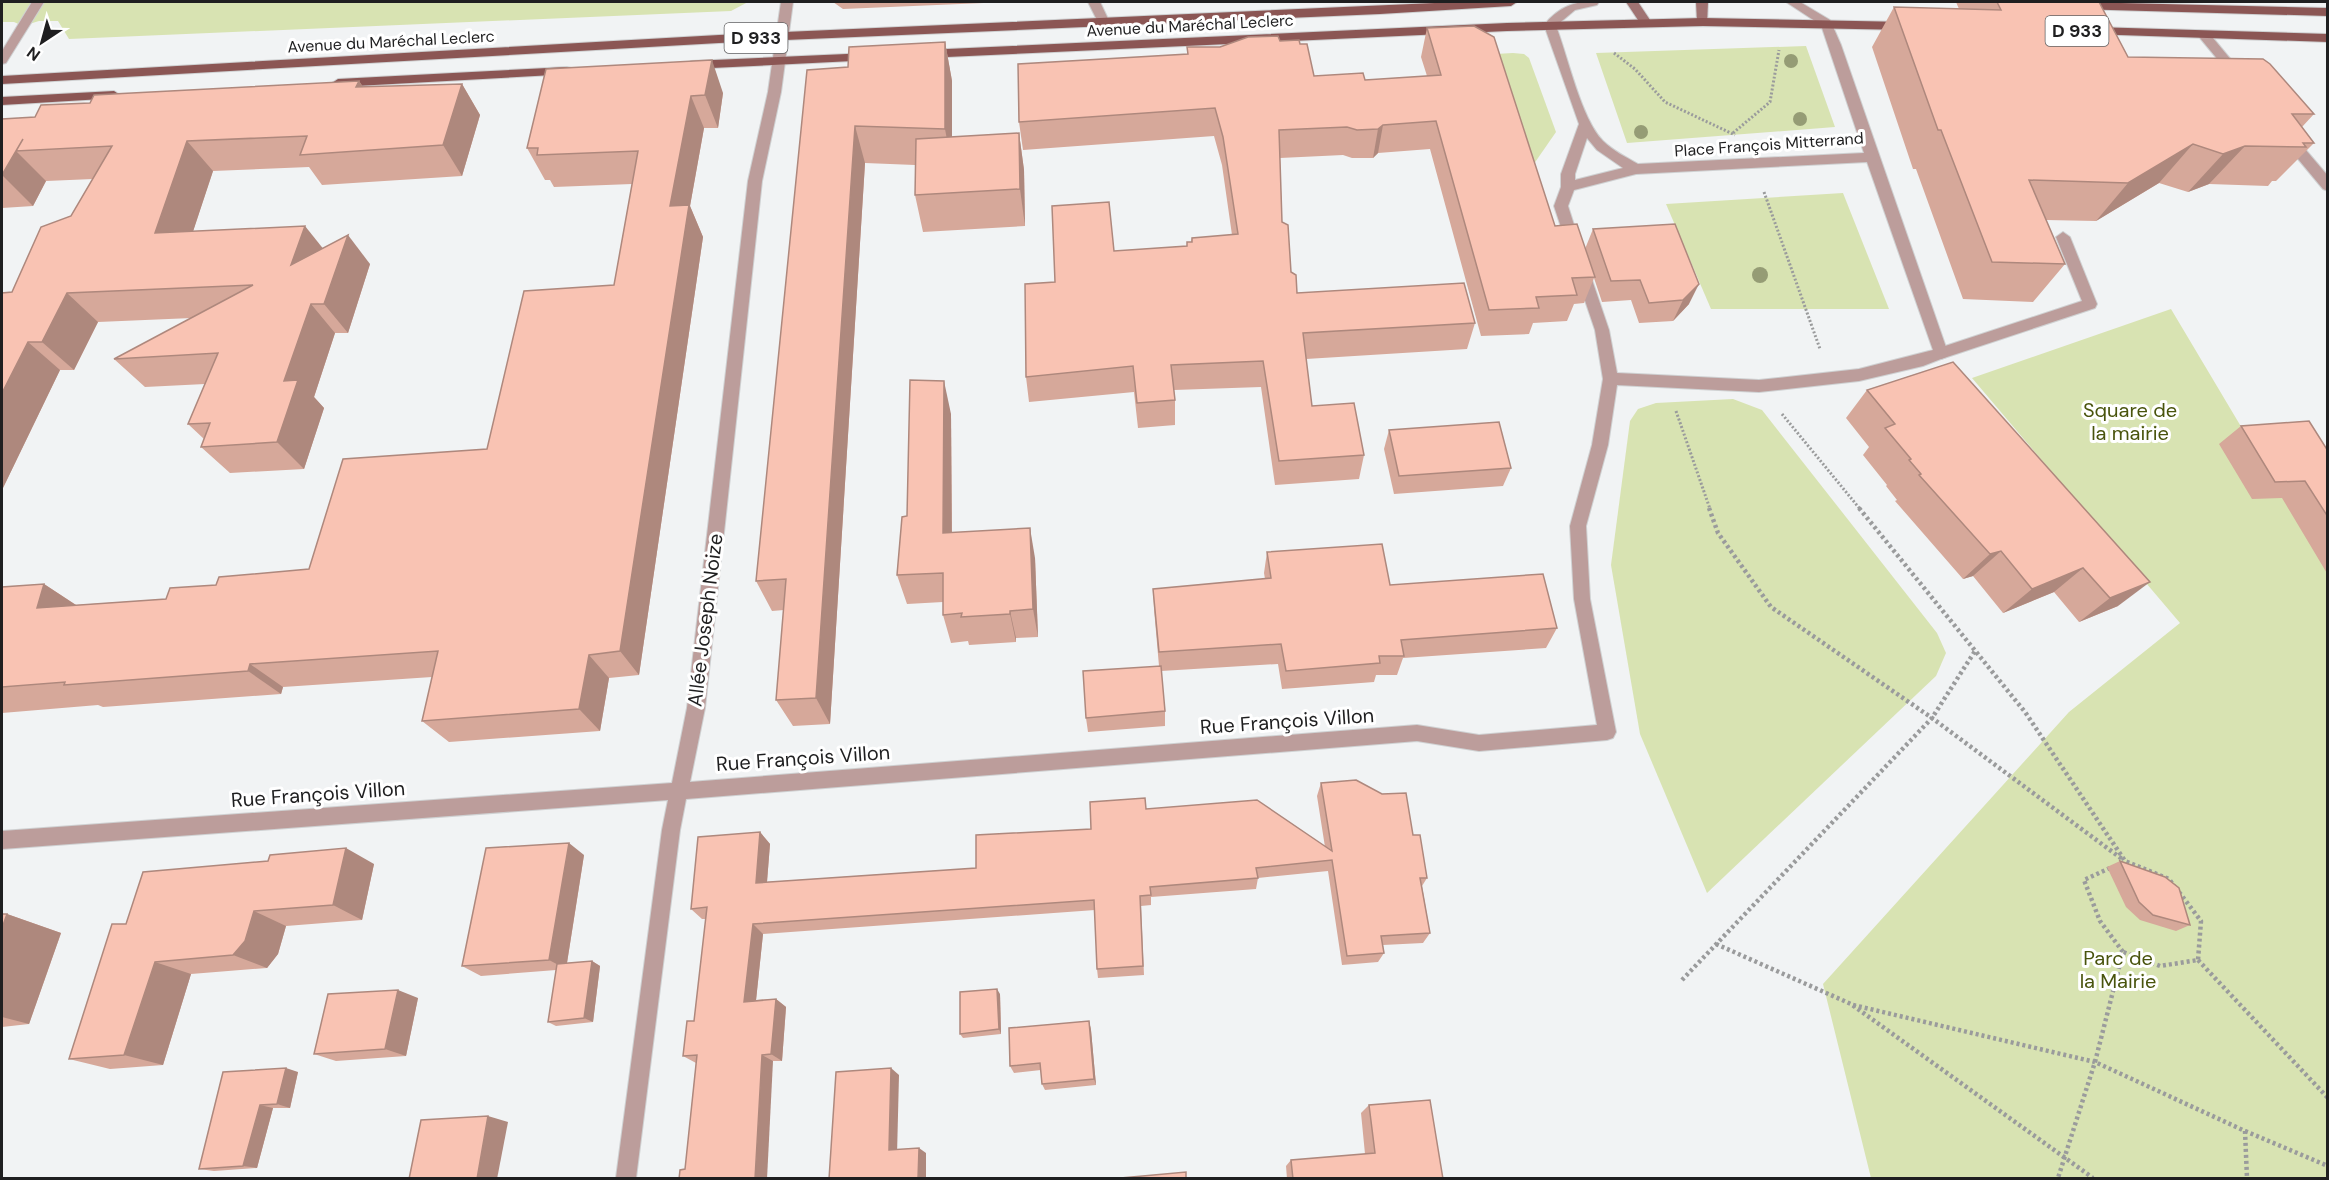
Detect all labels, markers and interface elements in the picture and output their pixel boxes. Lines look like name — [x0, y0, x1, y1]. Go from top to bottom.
street label: Avenue du Maréchal Leclerc — [1086, 10, 1294, 41]
north arrow — [12, 12, 72, 72]
road number: D 933 — [2046, 16, 2108, 46]
road number: D 933 — [724, 23, 788, 53]
street label: Avenue du Maréchal Leclerc — [287, 26, 495, 57]
text: N — [23, 42, 44, 66]
street label: Place François Mitterrand — [1674, 127, 1864, 162]
park label: Square de la mairie — [2083, 397, 2177, 446]
street label: Allée Joseph Noize — [682, 532, 728, 708]
street label: Rue François Villon — [1199, 702, 1375, 740]
street label: Rue François Villon — [715, 739, 891, 777]
street label: Rue François Villon — [230, 775, 406, 813]
park label: Parc de la Mairie — [2080, 945, 2156, 994]

